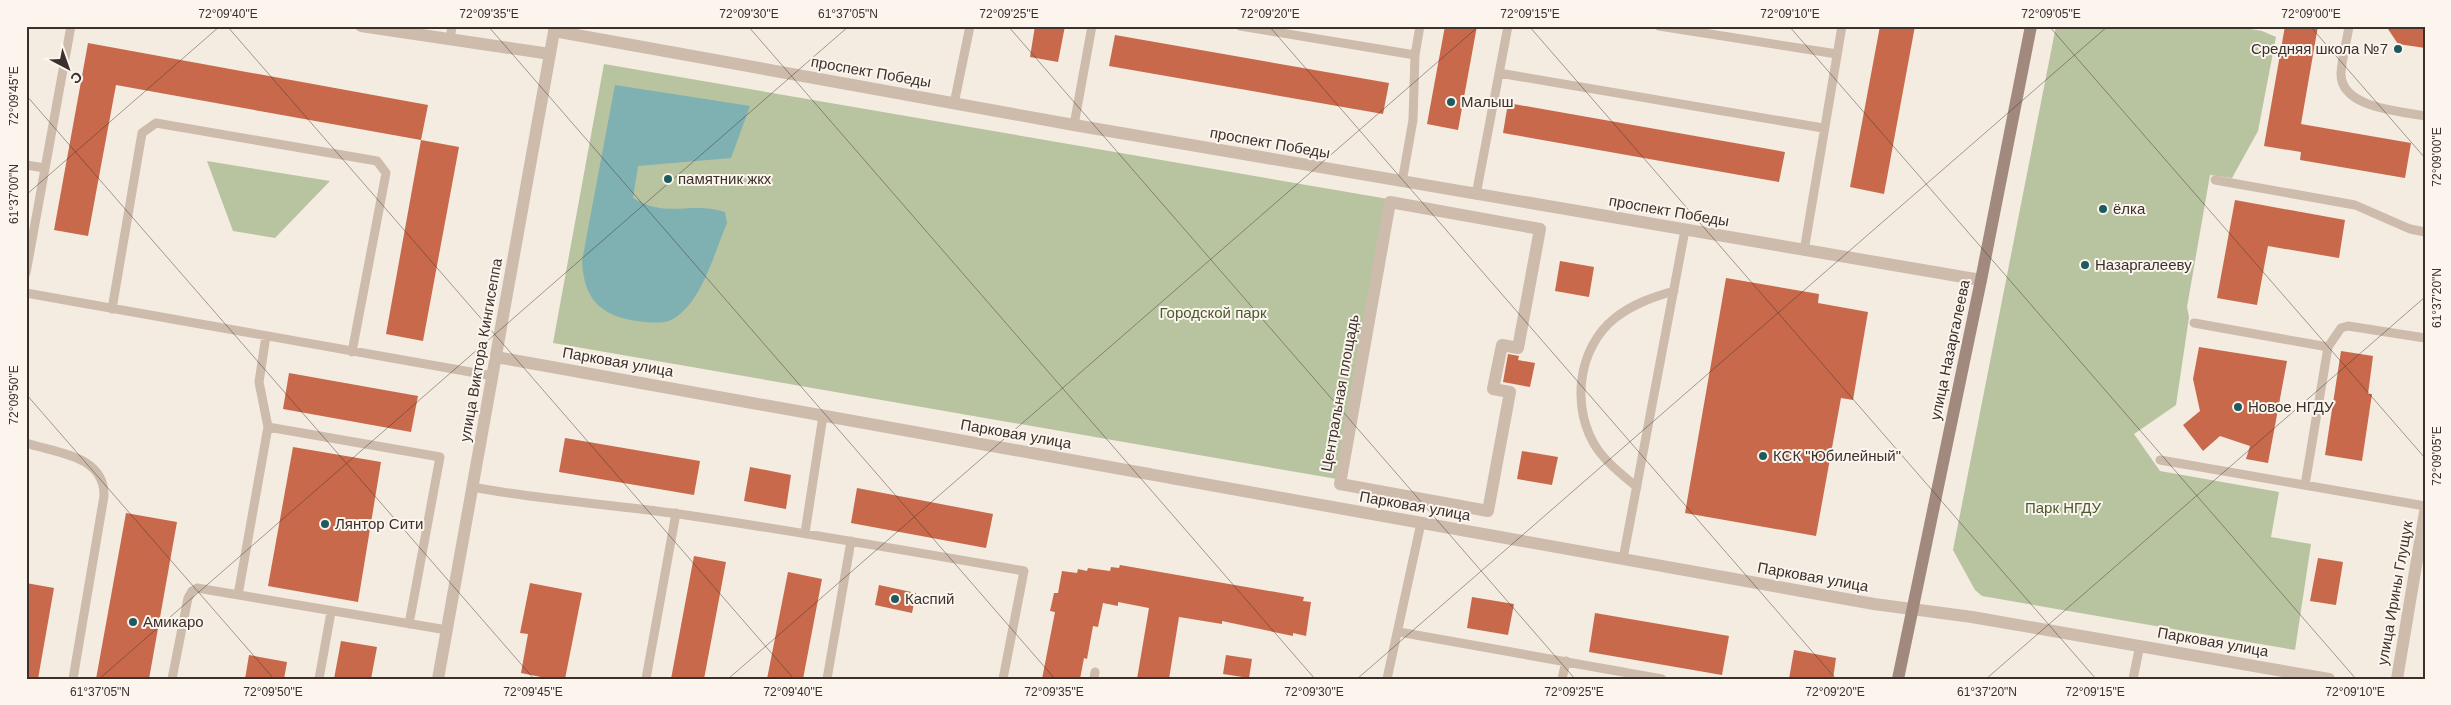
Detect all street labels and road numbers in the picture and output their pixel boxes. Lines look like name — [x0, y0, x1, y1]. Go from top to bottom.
street label: проспект Победы — [810, 53, 932, 90]
street label: проспект Победы — [1209, 124, 1331, 161]
street label: проспект Победы — [1608, 192, 1730, 229]
street label: улица Виктора Кингисеппа — [456, 256, 505, 443]
street label: улица Назаргалеева — [1926, 278, 1973, 422]
street label: Центральная площадь — [1317, 313, 1362, 473]
street label: Парковая улица — [561, 343, 675, 380]
street label: Парковая улица — [959, 415, 1073, 452]
street label: Парковая улица — [1358, 487, 1472, 524]
street label: улица Ирины Глущук — [2373, 519, 2416, 666]
street label: Парковая улица — [1756, 558, 1870, 595]
street label: Парковая улица — [2156, 623, 2270, 660]

